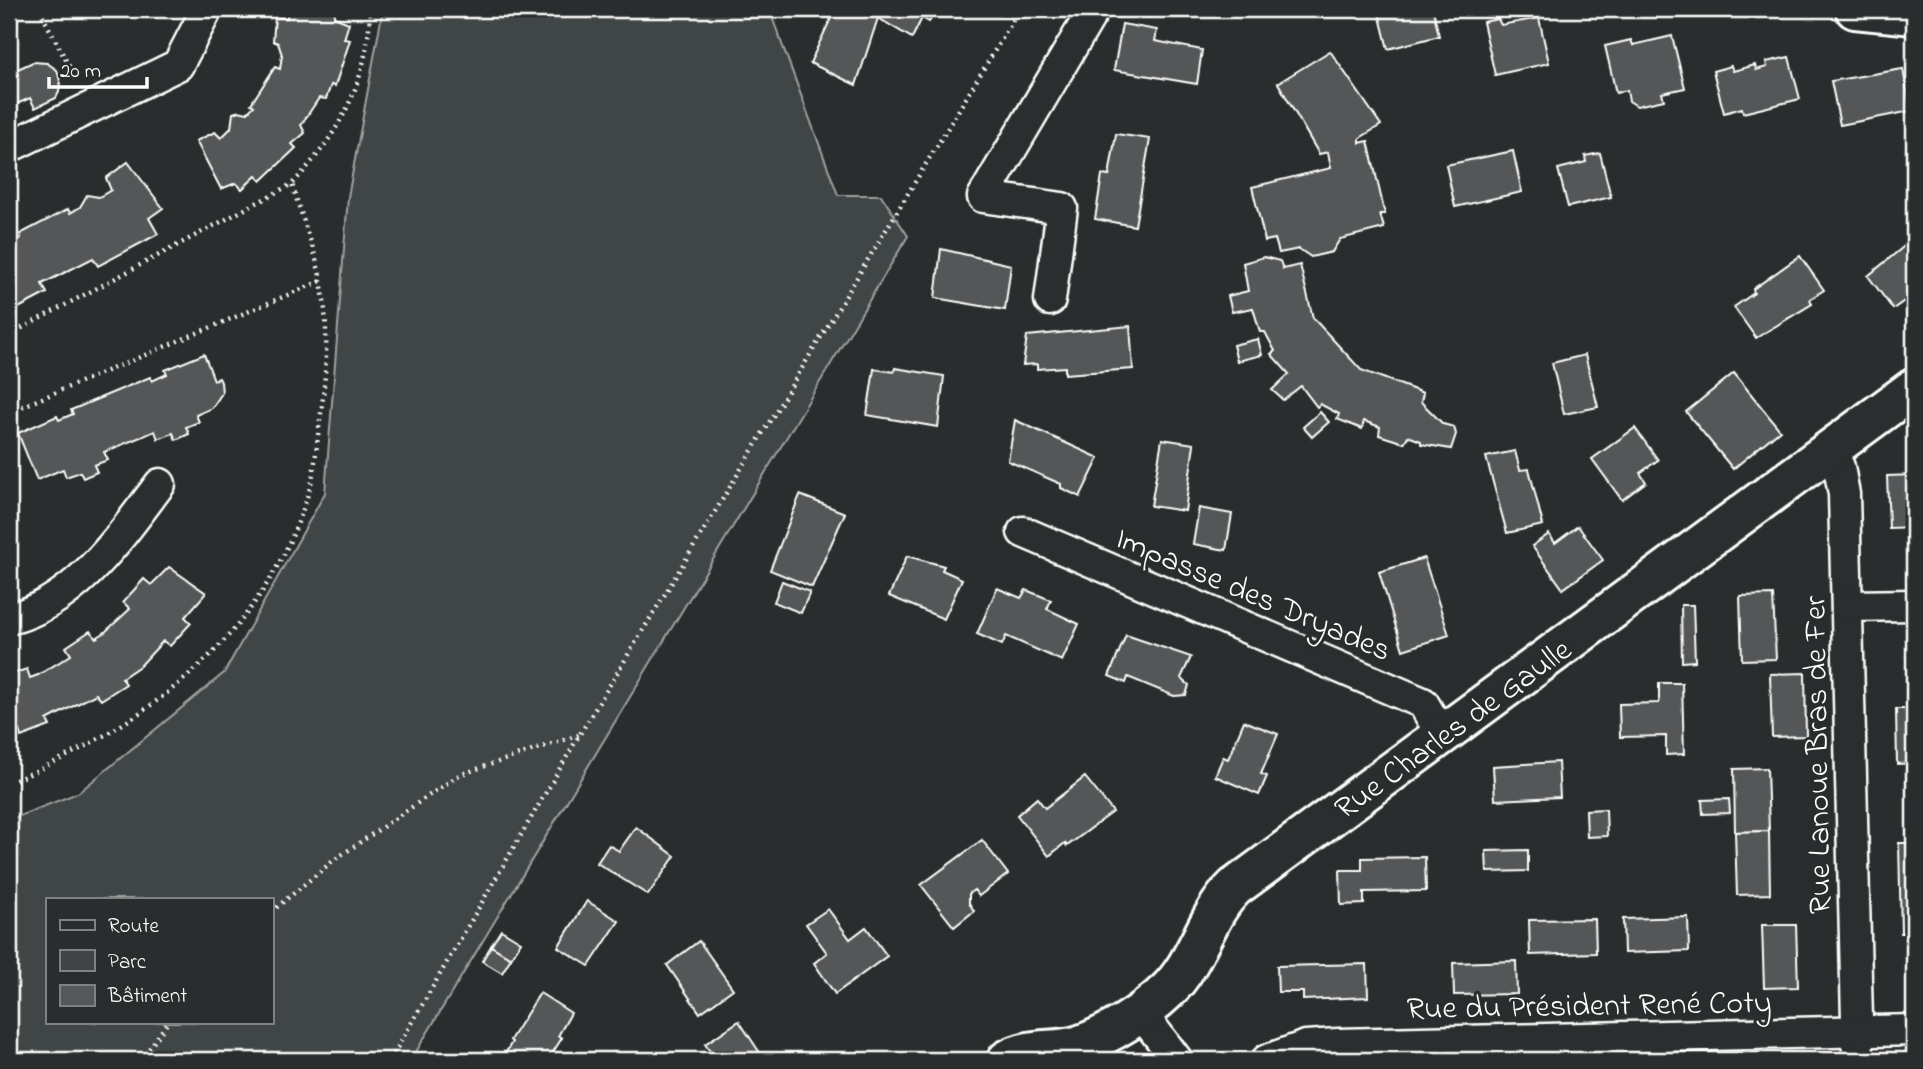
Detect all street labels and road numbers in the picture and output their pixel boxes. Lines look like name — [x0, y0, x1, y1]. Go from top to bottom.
street label: Impasse des Dryades — [1107, 517, 1398, 676]
street label: Rue Lanoue Bras de Fer — [1793, 595, 1846, 915]
street label: Rue Charles de Gaulle — [1326, 628, 1583, 833]
street label: Rue du Président René Coty — [1406, 981, 1772, 1034]

